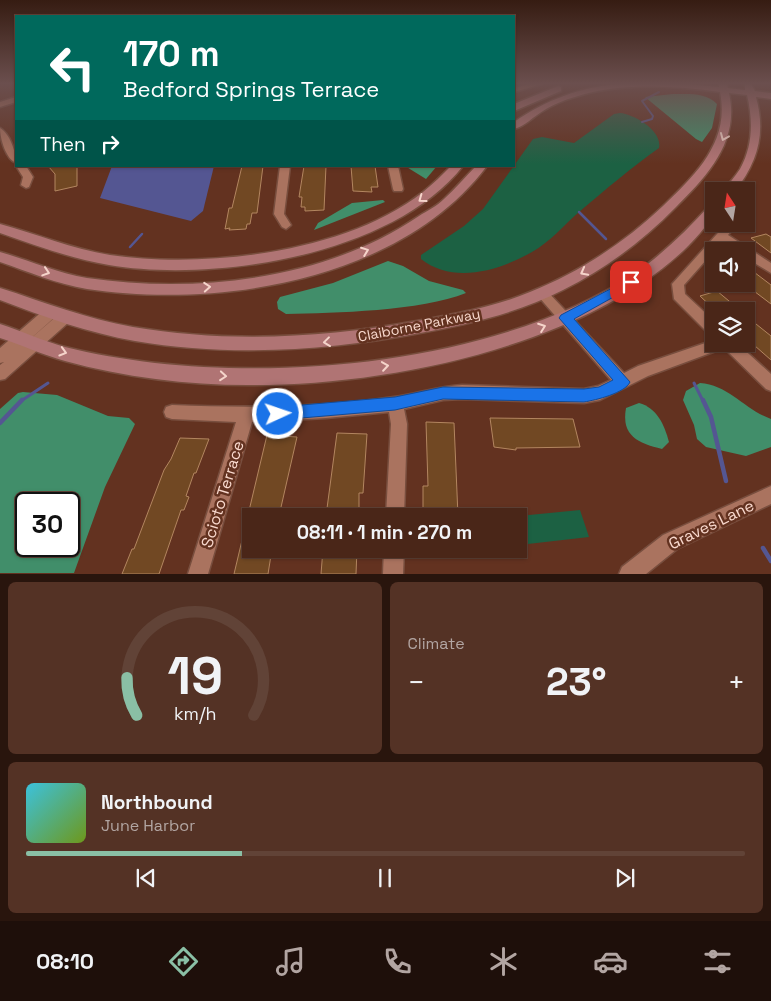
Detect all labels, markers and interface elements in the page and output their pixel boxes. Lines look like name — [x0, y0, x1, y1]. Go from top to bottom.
text: 170 m — [123, 32, 220, 76]
icon: left — [40, 35, 105, 100]
text: Bedford Springs Terrace — [123, 75, 379, 103]
icon: right — [96, 130, 124, 158]
text: Then — [40, 132, 86, 157]
one-way arrow — [719, 132, 730, 141]
north arrow — [705, 182, 755, 232]
map controls — [705, 182, 755, 352]
one-way arrow — [419, 193, 428, 201]
button: sound — [705, 242, 755, 292]
one-way arrow — [360, 247, 368, 257]
pin — [610, 261, 652, 303]
one-way arrow — [42, 266, 50, 276]
one-way arrow — [580, 266, 589, 276]
icon: arrive — [617, 268, 645, 296]
one-way arrow — [203, 282, 211, 293]
button: layers — [705, 302, 755, 352]
street label: Claiborne Parkway — [356, 304, 482, 346]
one-way arrow — [538, 323, 546, 333]
one-way arrow — [323, 336, 331, 346]
one-way arrow — [58, 347, 66, 357]
one-way arrow — [381, 361, 389, 371]
one-way arrow — [219, 371, 227, 382]
position arrow — [251, 387, 303, 439]
street label: Scioto Terrace — [196, 438, 249, 550]
speed limit sign: 30 — [15, 492, 80, 557]
street label: Graves Lane — [665, 495, 757, 554]
text: 08:11 · 1 min · 270 m — [297, 520, 472, 545]
text: Climate — [408, 633, 465, 654]
text: 19 — [167, 643, 223, 709]
text: 23° — [546, 658, 607, 706]
text: − — [408, 664, 425, 700]
text: + — [728, 664, 745, 700]
text: km/h — [173, 702, 216, 725]
text: Northbound — [101, 790, 213, 815]
text: June Harbor — [101, 815, 195, 836]
icon: previous — [132, 864, 160, 892]
icon: pause — [371, 864, 399, 892]
icon: next — [611, 864, 639, 892]
icon: directions — [166, 944, 201, 979]
icon: music — [273, 944, 308, 979]
icon: phone — [380, 944, 415, 979]
icon: climate — [486, 944, 521, 979]
icon: car — [593, 944, 628, 979]
icon: filters — [700, 944, 735, 979]
text: 08:10 — [36, 947, 94, 975]

